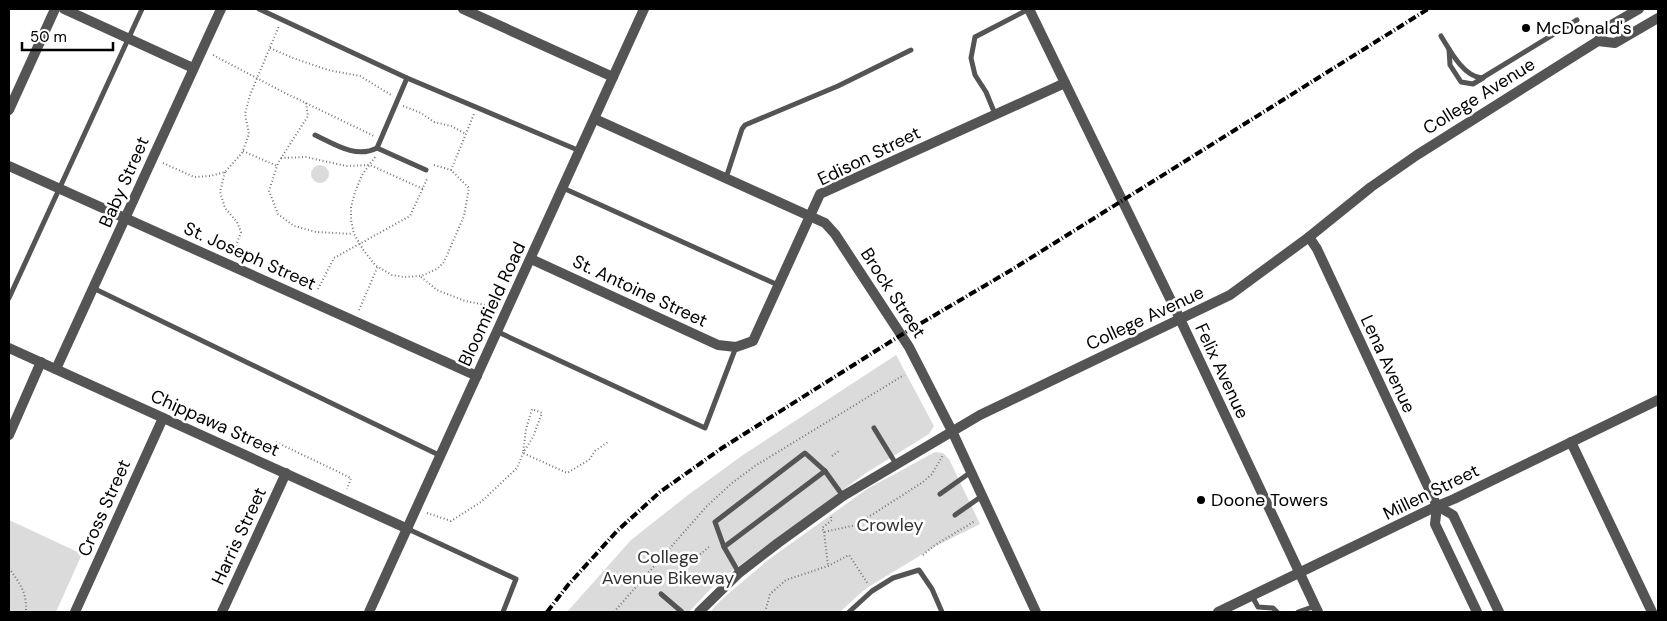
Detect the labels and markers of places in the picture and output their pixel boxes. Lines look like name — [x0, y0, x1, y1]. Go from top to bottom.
place label: McDonald's — [1536, 16, 1632, 40]
marker: McDonald's — [1520, 22, 1532, 34]
place label: Doone Towers — [1211, 488, 1328, 512]
marker: Doone Towers — [1195, 494, 1207, 506]

